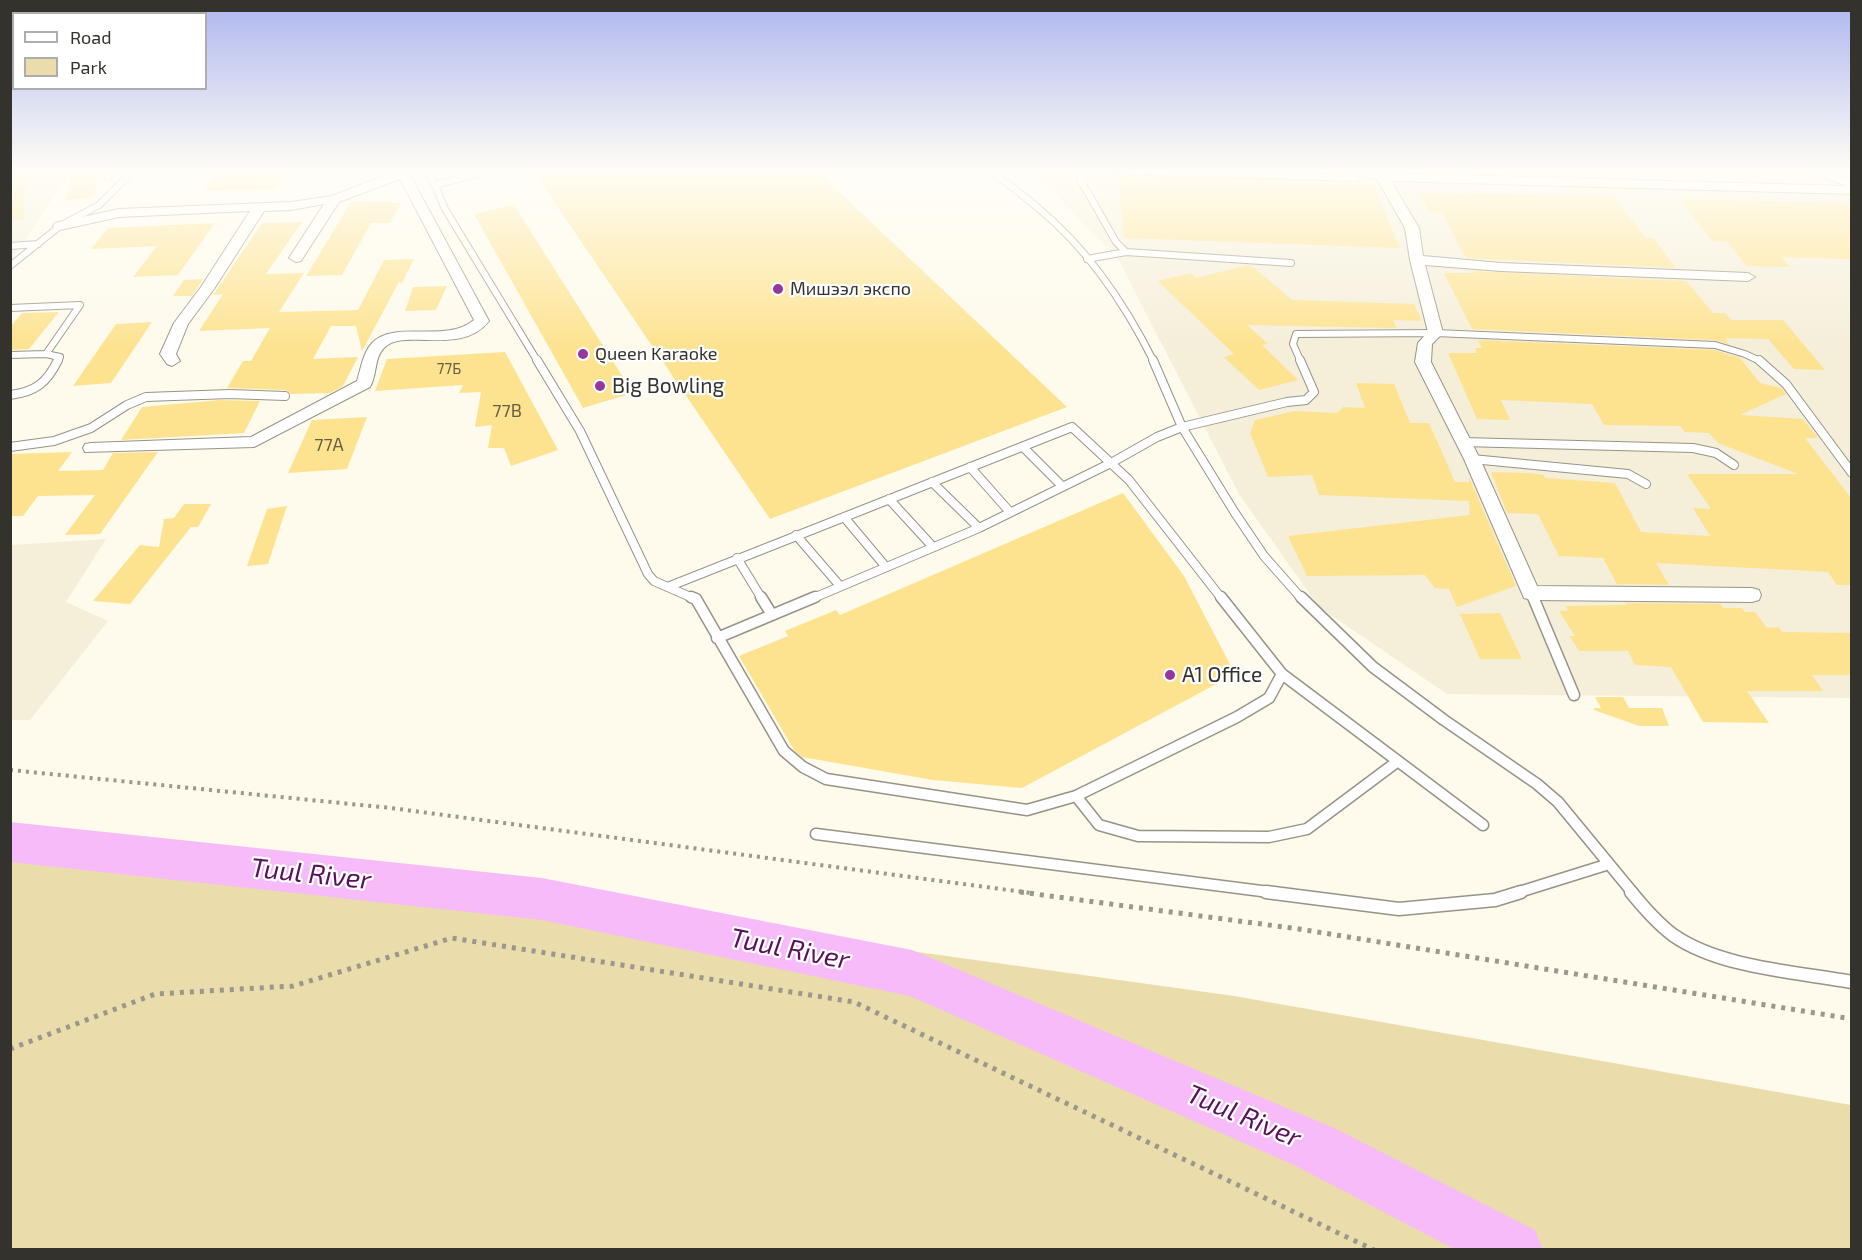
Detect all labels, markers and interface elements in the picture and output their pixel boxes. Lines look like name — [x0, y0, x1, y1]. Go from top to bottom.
legend — [12, 12, 207, 90]
text: Road — [70, 26, 111, 48]
text: Park — [70, 56, 107, 78]
place label: Мишээл экспо — [790, 278, 911, 300]
marker: Мишээл экспо — [771, 282, 785, 296]
place label: Queen Karaoke — [595, 343, 718, 365]
marker: Queen Karaoke — [576, 347, 590, 361]
house number: 77Б — [437, 360, 461, 378]
place label: Big Bowling — [612, 373, 724, 399]
marker: Big Bowling — [593, 379, 607, 393]
house number: 77В — [492, 400, 522, 422]
house number: 77А — [314, 434, 344, 456]
place label: A1 Office — [1182, 662, 1262, 688]
marker: A1 Office — [1163, 668, 1177, 682]
water label: Tuul River — [249, 852, 373, 896]
water label: Tuul River — [728, 922, 852, 976]
water label: Tuul River — [1182, 1077, 1306, 1155]

